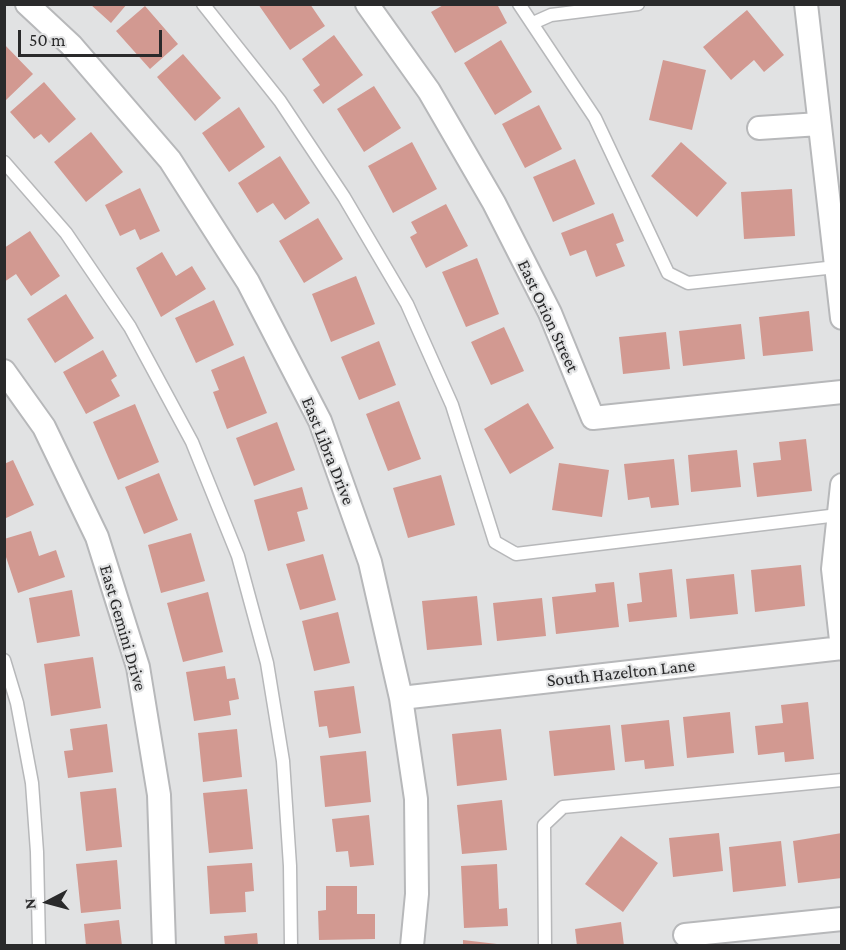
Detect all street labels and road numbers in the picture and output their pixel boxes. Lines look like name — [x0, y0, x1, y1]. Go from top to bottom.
street label: East Orion Street — [512, 256, 584, 376]
street label: East Libra Drive — [297, 394, 359, 508]
street label: East Gemini Drive — [95, 563, 151, 693]
street label: South Hazelton Lane — [546, 654, 696, 692]

